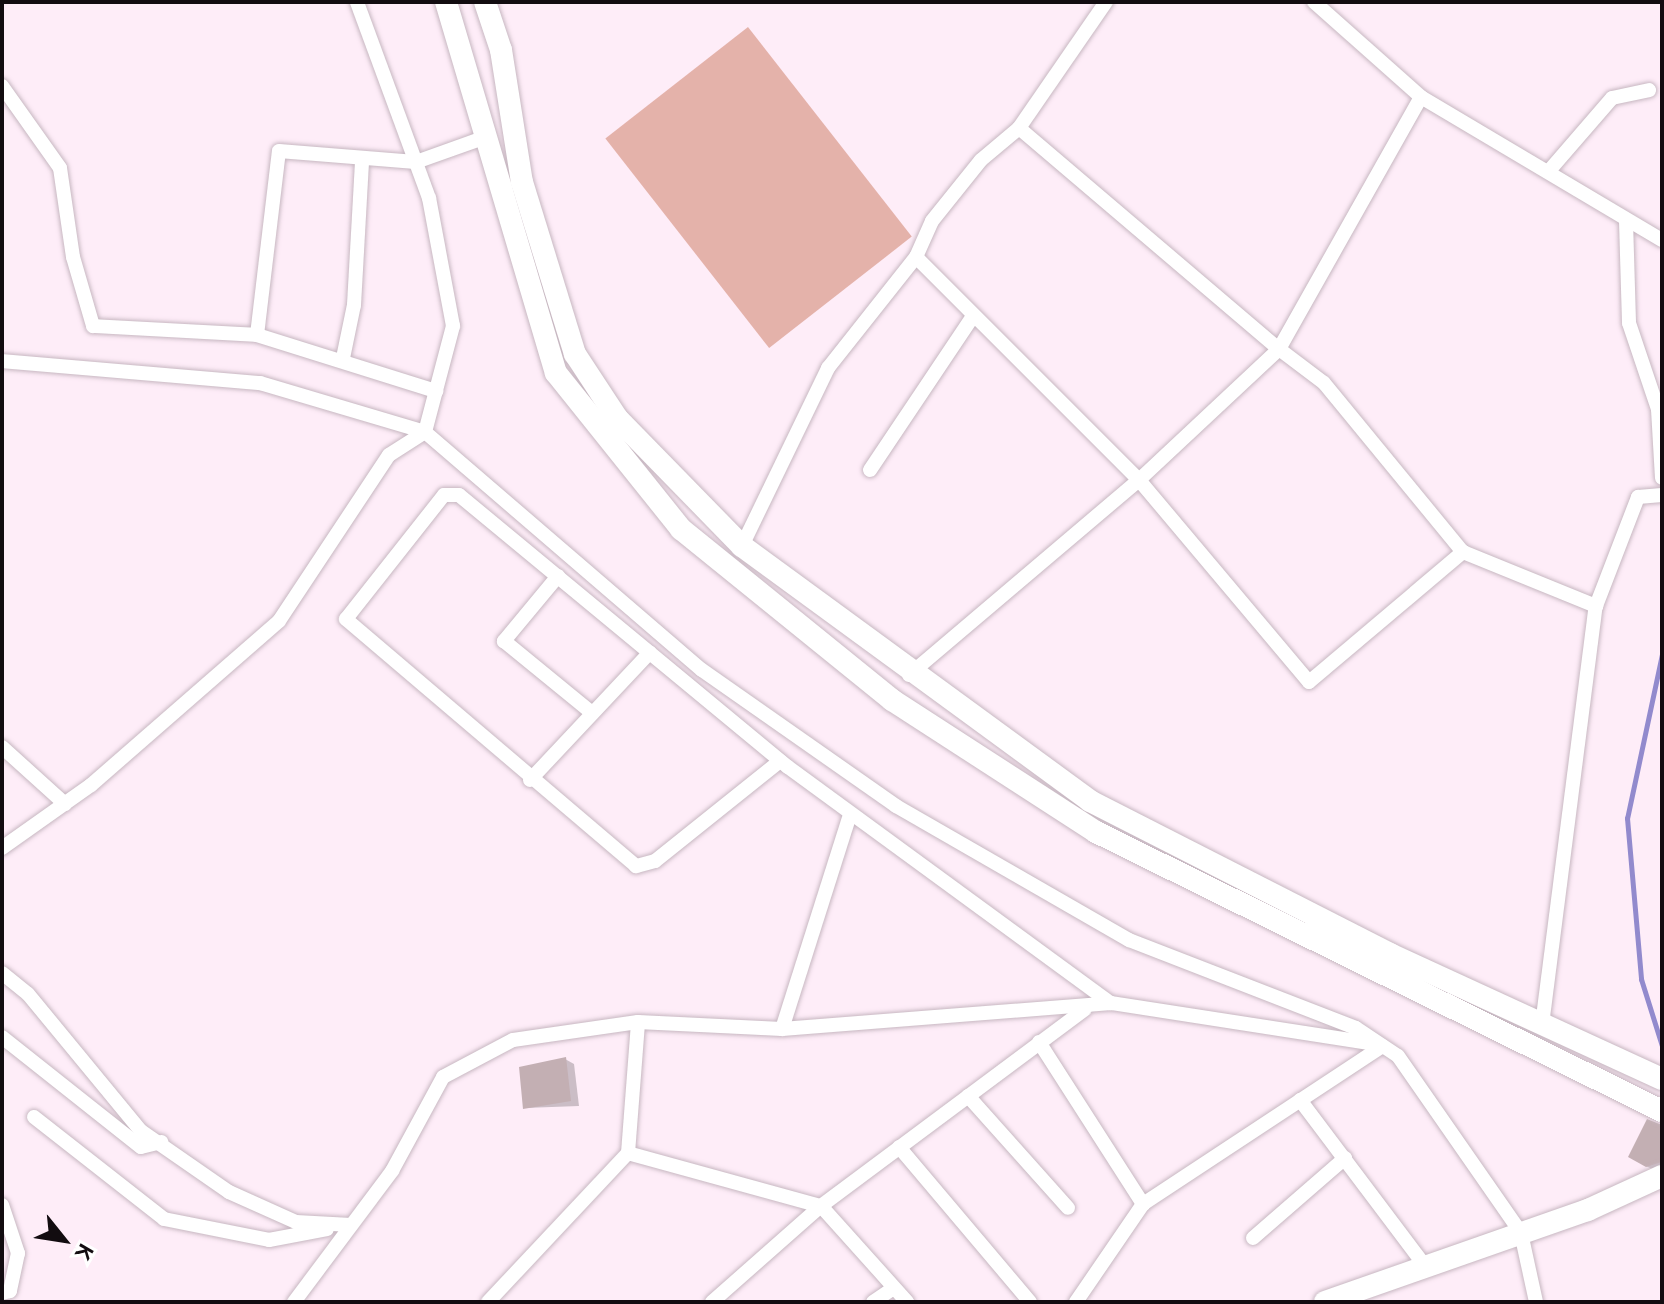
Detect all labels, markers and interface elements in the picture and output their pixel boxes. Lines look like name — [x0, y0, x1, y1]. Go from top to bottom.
north arrow — [24, 1200, 104, 1280]
text: K — [71, 1240, 100, 1265]

